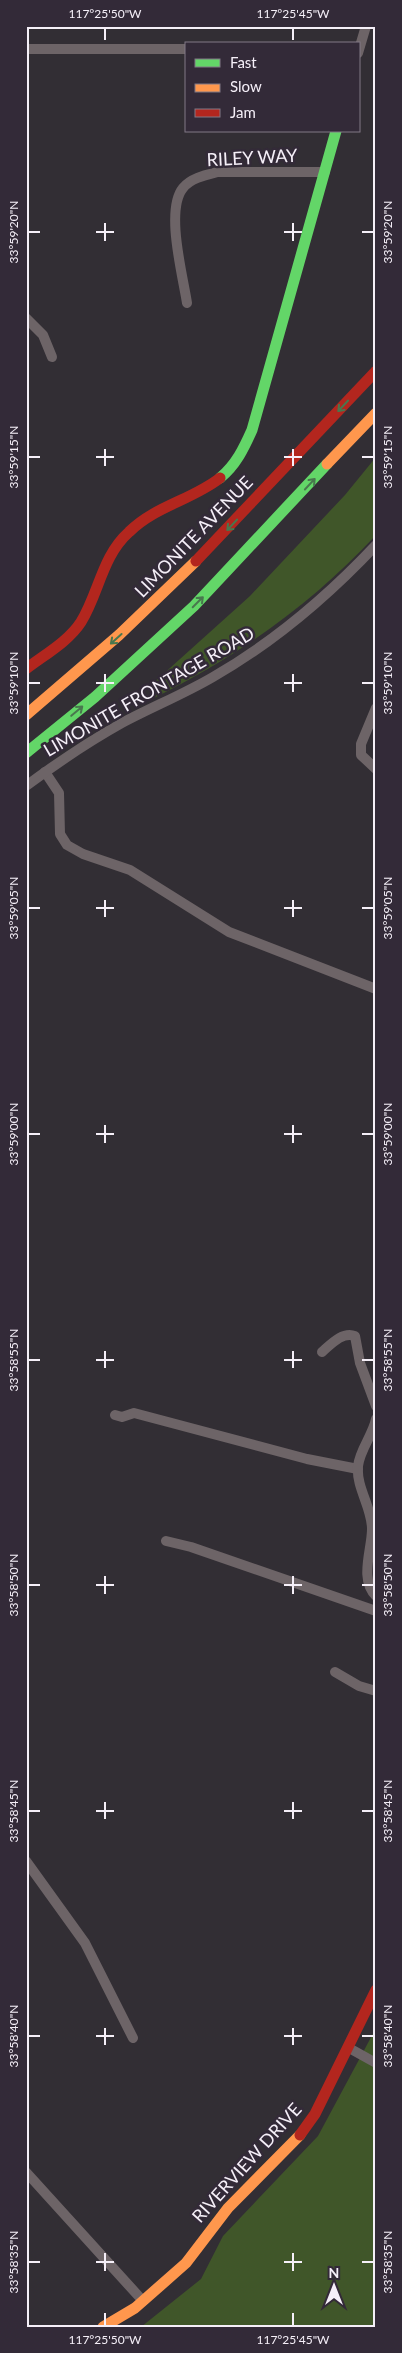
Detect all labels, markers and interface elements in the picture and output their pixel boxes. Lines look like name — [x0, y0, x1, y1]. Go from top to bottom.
text: 117°25'50"W — [68, 6, 142, 21]
text: 117°25'45"W — [256, 6, 330, 21]
legend — [185, 42, 360, 132]
text: Fast — [230, 53, 257, 71]
text: Slow — [230, 77, 262, 95]
text: Jam — [230, 103, 256, 121]
street label: RILEY WAY — [206, 144, 299, 170]
text: 33°59'20"N — [6, 201, 21, 263]
text: 33°59'20"N — [380, 201, 395, 263]
one-way arrow — [337, 400, 349, 413]
text: 33°59'15"N — [6, 426, 21, 488]
text: 33°59'15"N — [380, 426, 395, 488]
street label: LIMONITE AVENUE — [130, 471, 257, 602]
one-way arrow — [304, 478, 316, 491]
one-way arrow — [226, 519, 238, 532]
one-way arrow — [191, 596, 204, 608]
street label: LIMONITE FRONTAGE ROAD — [39, 622, 258, 761]
one-way arrow — [109, 633, 122, 645]
text: 33°59'10"N — [6, 652, 21, 714]
text: 33°59'10"N — [380, 652, 395, 714]
one-way arrow — [70, 706, 83, 717]
text: 33°59'05"N — [6, 877, 21, 939]
text: 33°59'05"N — [380, 877, 395, 939]
text: 33°59'00"N — [6, 1103, 21, 1165]
text: 33°59'00"N — [380, 1103, 395, 1165]
text: 33°58'55"N — [6, 1329, 21, 1391]
text: 33°58'55"N — [380, 1329, 395, 1391]
text: 33°58'50"N — [6, 1554, 21, 1616]
text: 33°58'50"N — [380, 1554, 395, 1616]
text: 33°58'45"N — [6, 1780, 21, 1842]
text: 33°58'45"N — [380, 1780, 395, 1842]
text: 33°58'40"N — [6, 2005, 21, 2067]
text: 33°58'40"N — [380, 2005, 395, 2067]
street label: RIVERVIEW DRIVE — [187, 2098, 306, 2227]
text: 33°58'35"N — [6, 2231, 21, 2293]
text: 33°58'35"N — [380, 2231, 395, 2293]
north arrow — [310, 2260, 360, 2310]
text: N — [329, 2264, 339, 2281]
text: 117°25'50"W — [68, 2332, 142, 2347]
text: 117°25'45"W — [256, 2332, 330, 2347]

